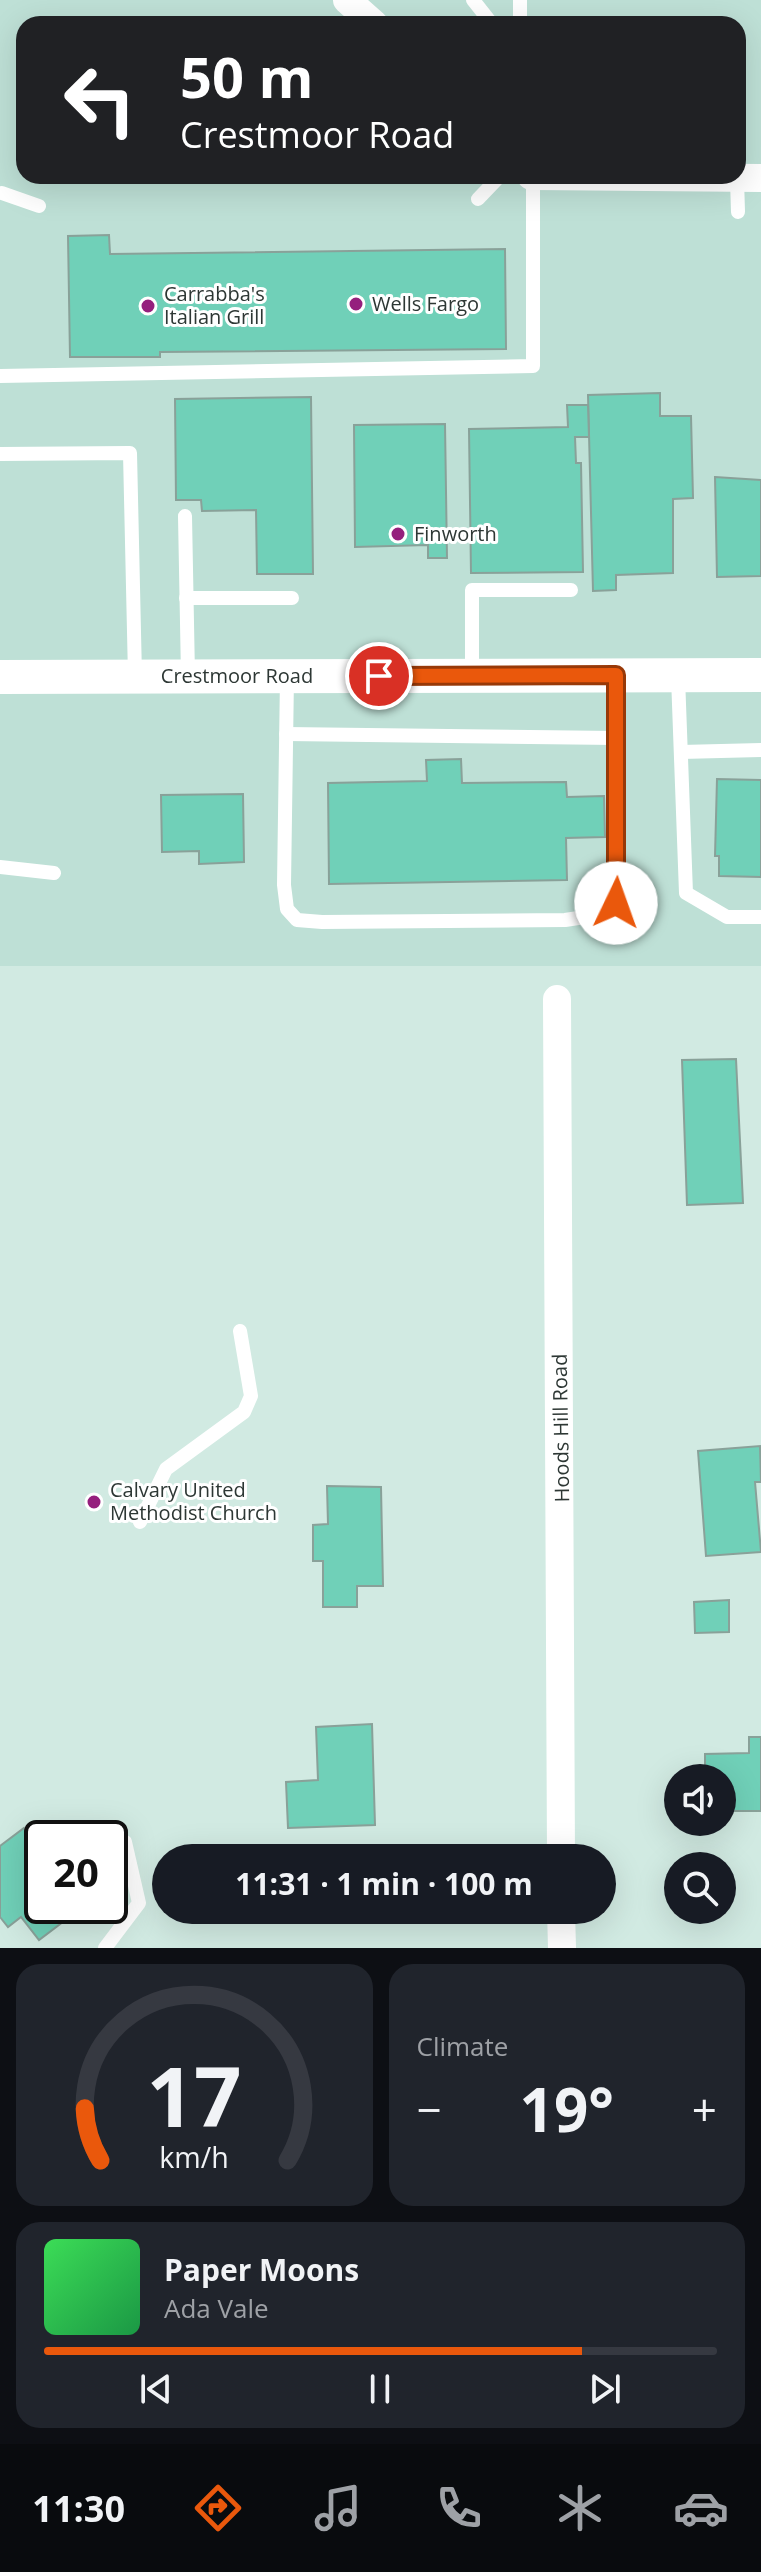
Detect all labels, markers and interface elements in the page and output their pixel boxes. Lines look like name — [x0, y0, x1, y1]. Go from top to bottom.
text: 50 m — [180, 38, 314, 114]
icon: left — [48, 48, 152, 152]
text: Crestmoor Road — [180, 110, 454, 159]
place label: Carrabba's Italian Grill — [164, 280, 265, 330]
place label: Wells Fargo — [372, 290, 479, 317]
marker: Wells Fargo — [347, 295, 365, 313]
marker: Carrabba's Italian Grill — [139, 297, 157, 315]
place label: Finworth — [414, 520, 497, 547]
marker: Finworth — [389, 525, 407, 543]
pin — [345, 642, 413, 710]
icon: arrive — [357, 654, 401, 698]
street label: Crestmoor Road — [161, 662, 313, 689]
position arrow — [574, 861, 658, 945]
street label: Hoods Hill Road — [546, 1353, 575, 1503]
place label: Calvary United Methodist Church — [110, 1476, 277, 1526]
marker: Calvary United Methodist Church — [85, 1493, 103, 1511]
map controls — [664, 1764, 736, 1924]
button: sound — [664, 1764, 736, 1836]
speed limit sign: 20 — [24, 1820, 128, 1924]
button: search — [664, 1852, 736, 1924]
text: 11:31 · 1 min · 100 m — [235, 1863, 533, 1904]
text: Climate — [417, 2028, 508, 2064]
text: 17 — [147, 2038, 242, 2151]
text: 19° — [520, 2068, 614, 2150]
text: − — [417, 2079, 442, 2139]
text: + — [692, 2079, 717, 2139]
text: km/h — [160, 2137, 229, 2176]
text: Paper Moons — [164, 2249, 359, 2290]
text: Ada Vale — [164, 2290, 269, 2326]
icon: previous — [134, 2367, 178, 2411]
icon: pause — [358, 2367, 402, 2411]
icon: next — [583, 2367, 627, 2411]
icon: directions — [190, 2480, 246, 2536]
icon: music — [310, 2480, 366, 2536]
icon: phone — [431, 2480, 487, 2536]
icon: climate — [552, 2480, 608, 2536]
icon: car — [673, 2480, 729, 2536]
text: 11:30 — [32, 2484, 125, 2533]

